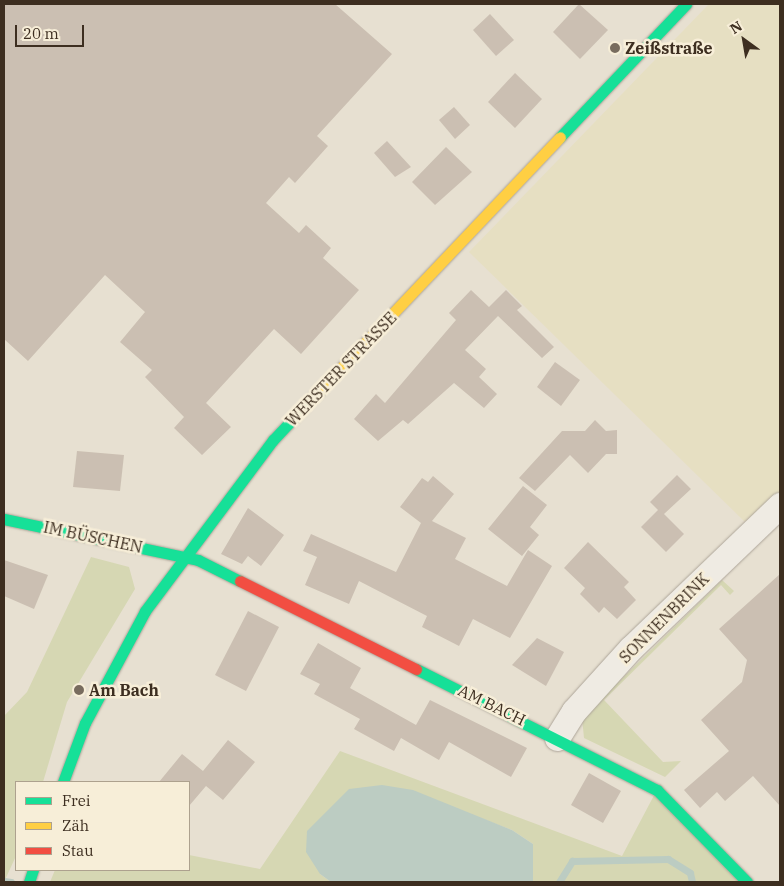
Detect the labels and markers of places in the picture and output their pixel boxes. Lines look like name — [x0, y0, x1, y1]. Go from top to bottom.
place label: Zeißstraße — [625, 38, 713, 58]
marker: Zeißstraße — [609, 42, 621, 54]
place label: Am Bach — [89, 680, 159, 700]
marker: Am Bach — [73, 684, 85, 696]

